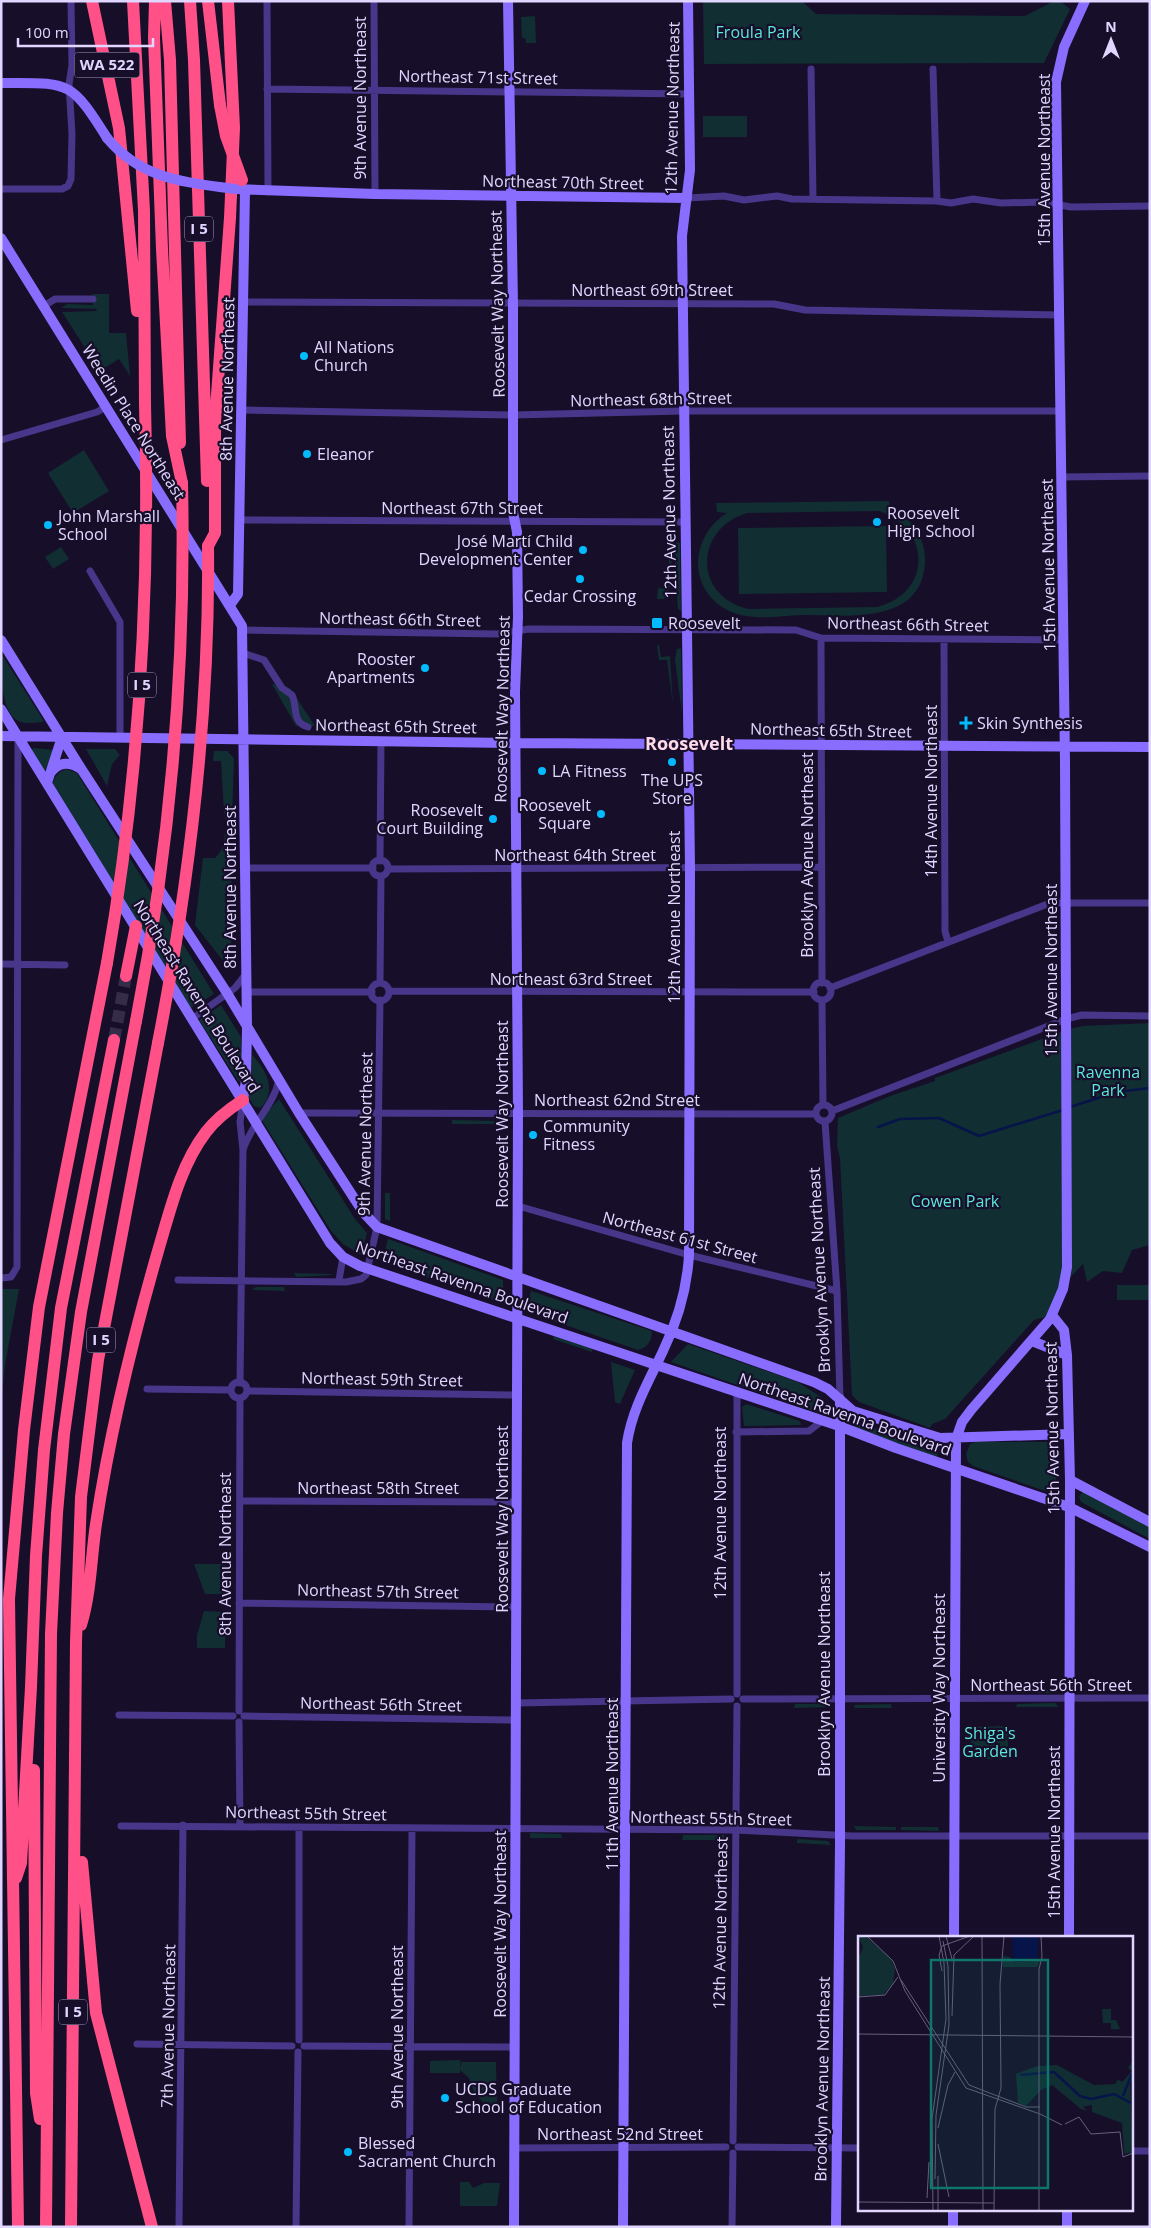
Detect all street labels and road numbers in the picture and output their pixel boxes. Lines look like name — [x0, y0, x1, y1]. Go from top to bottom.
street label: 9th Avenue Northeast — [349, 16, 371, 180]
street label: 12th Avenue Northeast — [659, 21, 685, 195]
road number: WA 522 — [74, 52, 140, 78]
street label: Northeast 71st Street — [398, 65, 558, 89]
street label: 15th Avenue Northeast — [1033, 73, 1055, 246]
street label: Northeast 70th Street — [482, 170, 644, 194]
street label: Roosevelt Way Northeast — [484, 210, 510, 398]
road number: I 5 — [185, 216, 213, 242]
street label: Northeast 69th Street — [571, 279, 733, 301]
street label: 8th Avenue Northeast — [215, 297, 239, 461]
street label: Weedin Place Northeast — [77, 340, 191, 504]
street label: Northeast 68th Street — [570, 387, 732, 411]
street label: 12th Avenue Northeast — [656, 425, 682, 599]
street label: 15th Avenue Northeast — [1035, 478, 1061, 652]
street label: Northeast 67th Street — [381, 497, 543, 519]
street label: Northeast 66th Street — [319, 607, 481, 631]
street label: Northeast 66th Street — [827, 612, 989, 636]
street label: Roosevelt Way Northeast — [489, 615, 515, 803]
road number: I 5 — [128, 672, 156, 698]
street label: 14th Avenue Northeast — [920, 704, 942, 877]
street label: Northeast 65th Street — [315, 714, 477, 738]
street label: Northeast 65th Street — [750, 718, 912, 742]
street label: Brooklyn Avenue Northeast — [796, 752, 818, 958]
street label: 8th Avenue Northeast — [219, 805, 241, 969]
street label: 12th Avenue Northeast — [663, 830, 685, 1003]
street label: Northeast 64th Street — [494, 844, 656, 866]
street label: 15th Avenue Northeast — [1040, 883, 1062, 1056]
street label: Northeast Ravenna Boulevard — [128, 895, 266, 1097]
street label: Northeast 63rd Street — [490, 968, 653, 990]
street label: Roosevelt Way Northeast — [491, 1020, 513, 1208]
street label: 9th Avenue Northeast — [353, 1052, 377, 1216]
street label: Northeast 62nd Street — [534, 1089, 700, 1111]
street label: Brooklyn Avenue Northeast — [803, 1167, 835, 1373]
street label: Northeast 61st Street — [600, 1206, 760, 1268]
street label: Northeast Ravenna Boulevard — [353, 1235, 571, 1329]
road number: I 5 — [87, 1328, 115, 1352]
street label: 15th Avenue Northeast — [1039, 1341, 1065, 1515]
street label: Northeast 59th Street — [301, 1367, 463, 1391]
street label: Northeast Ravenna Boulevard — [736, 1367, 954, 1461]
street label: Roosevelt Way Northeast — [491, 1425, 513, 1613]
street label: 12th Avenue Northeast — [709, 1426, 731, 1599]
street label: 8th Avenue Northeast — [214, 1472, 236, 1636]
street label: Northeast 58th Street — [297, 1477, 459, 1499]
street label: Brooklyn Avenue Northeast — [813, 1571, 835, 1777]
street label: Northeast 57th Street — [297, 1579, 459, 1603]
street label: University Way Northeast — [928, 1593, 950, 1783]
street label: Northeast 56th Street — [970, 1674, 1132, 1696]
street label: Northeast 56th Street — [300, 1692, 462, 1716]
street label: 11th Avenue Northeast — [601, 1697, 623, 1870]
street label: 15th Avenue Northeast — [1043, 1745, 1065, 1918]
street label: Northeast 55th Street — [225, 1801, 387, 1825]
street label: Northeast 55th Street — [630, 1806, 792, 1830]
street label: Roosevelt Way Northeast — [489, 1830, 511, 2018]
street label: 12th Avenue Northeast — [707, 1836, 733, 2010]
street label: 7th Avenue Northeast — [156, 1944, 180, 2108]
street label: 9th Avenue Northeast — [386, 1945, 408, 2109]
street label: Brooklyn Avenue Northeast — [809, 1976, 835, 2182]
road number: I 5 — [59, 2000, 87, 2024]
street label: Northeast 52nd Street — [537, 2123, 703, 2145]

